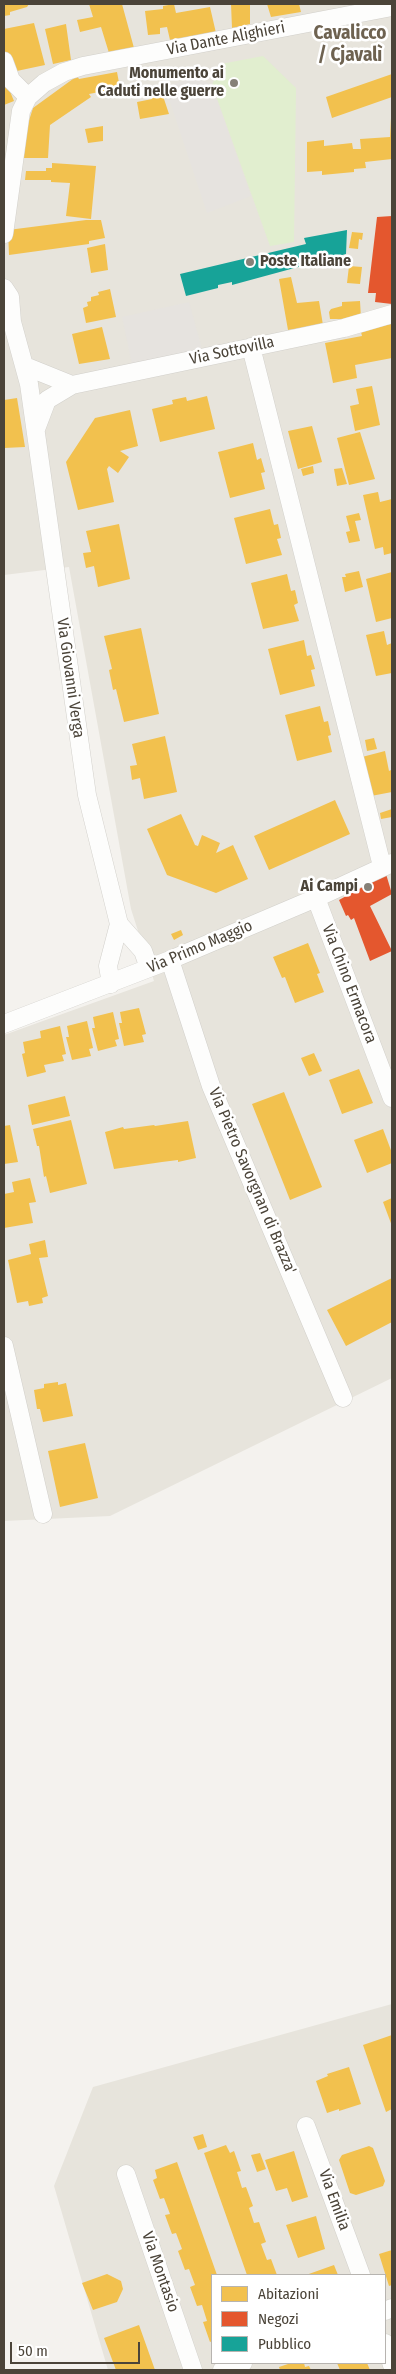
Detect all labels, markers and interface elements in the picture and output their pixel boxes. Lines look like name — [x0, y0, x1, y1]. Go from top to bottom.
street label: Via Dante Alighieri — [165, 18, 287, 60]
district label: Cavalicco / Cjavalì — [314, 23, 386, 67]
place label: Monumento ai Caduti nelle guerre — [98, 64, 224, 102]
marker: Monumento ai Caduti nelle guerre — [228, 77, 240, 89]
place label: Poste Italiane — [260, 252, 351, 272]
marker: Poste Italiane — [244, 256, 256, 268]
street label: Via Sottovilla — [188, 333, 276, 369]
street label: Via Giovanni Verga — [52, 617, 88, 739]
place label: Ai Campi — [301, 877, 358, 897]
marker: Ai Campi — [362, 881, 374, 893]
street label: Via Primo Maggio — [144, 916, 256, 978]
street label: Via Chino Ermacora — [318, 922, 380, 1046]
street label: Via Pietro Savorgnan di Brazza' — [204, 1085, 300, 1277]
street label: Via Emilia — [314, 2167, 354, 2233]
street label: Via Montasio — [137, 2229, 183, 2315]
legend — [211, 2274, 386, 2364]
text: Abitazioni — [258, 2285, 319, 2303]
text: Negozi — [258, 2310, 299, 2328]
scale bar — [12, 2332, 142, 2364]
text: Pubblico — [258, 2335, 311, 2353]
text: 50 m — [18, 2342, 48, 2360]

